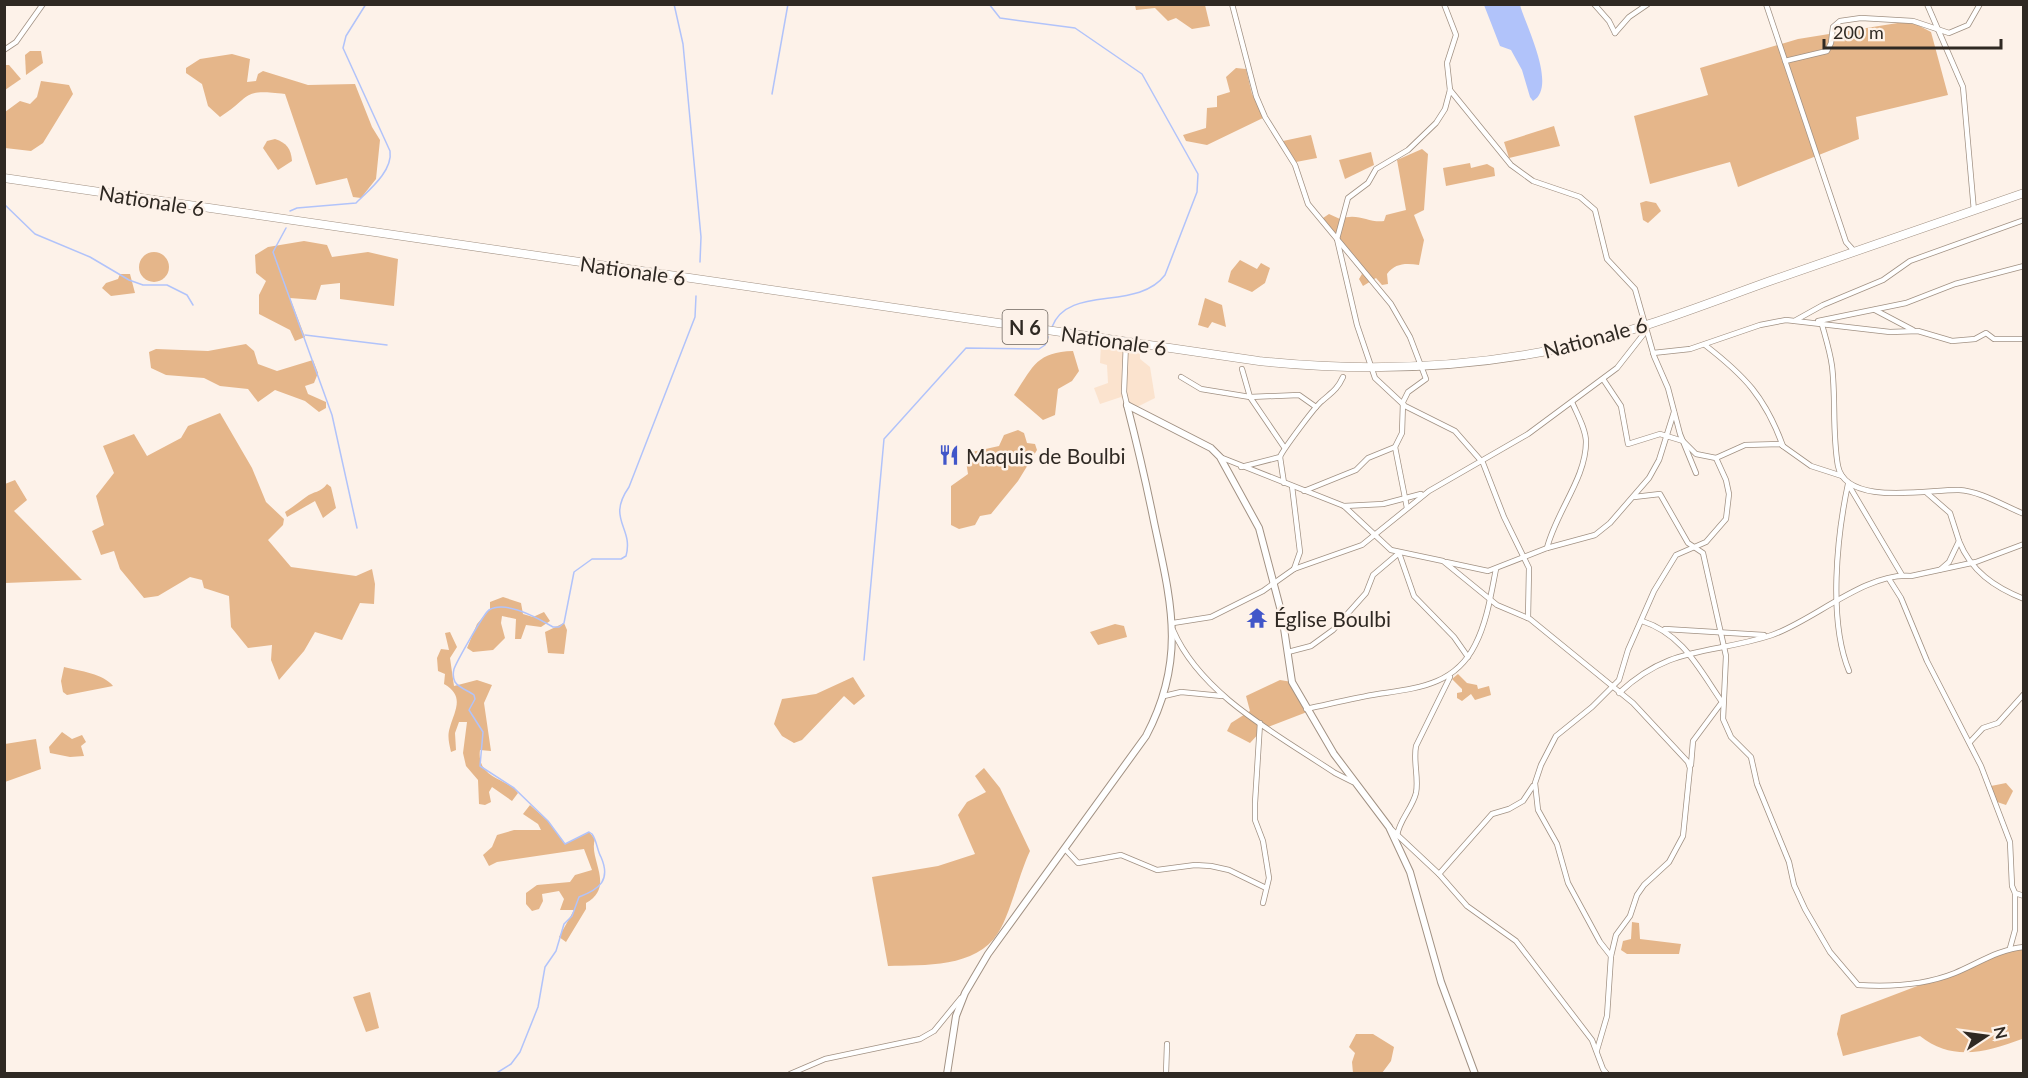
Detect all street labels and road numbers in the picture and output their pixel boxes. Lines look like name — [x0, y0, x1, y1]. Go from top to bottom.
street label: Nationale 6 — [97, 179, 207, 221]
street label: Nationale 6 — [578, 250, 688, 290]
road number: N 6 — [1002, 310, 1048, 344]
street label: Nationale 6 — [1540, 311, 1650, 363]
street label: Nationale 6 — [1059, 320, 1169, 360]

